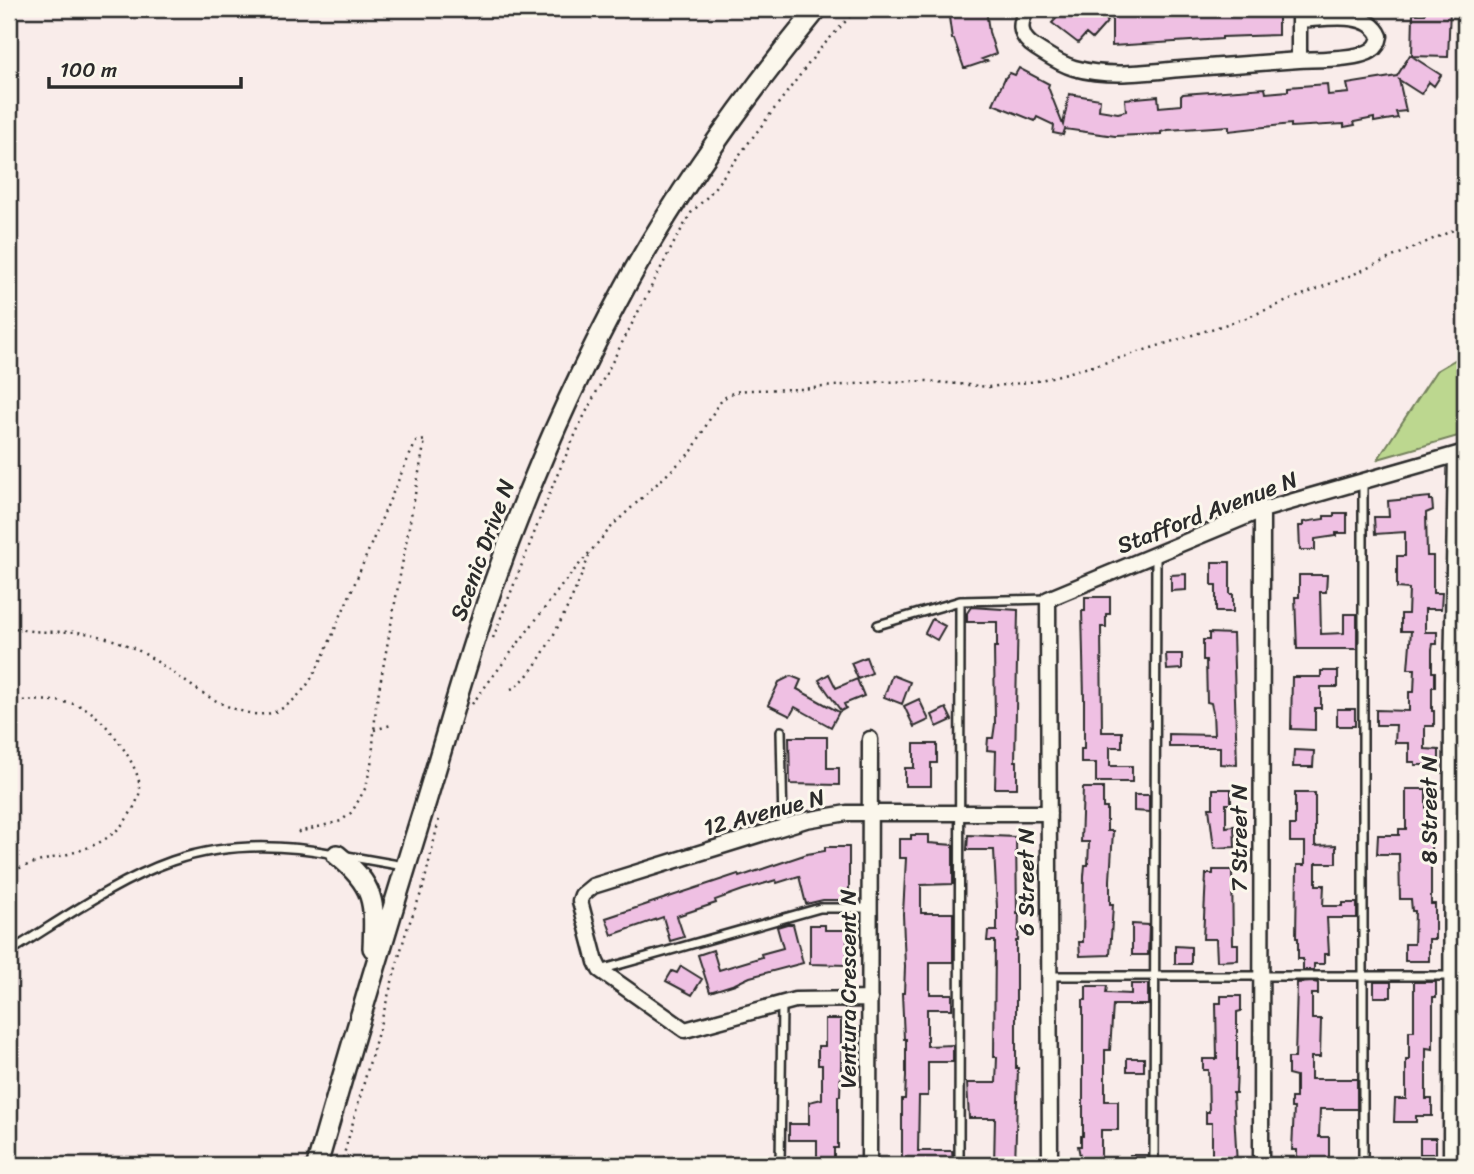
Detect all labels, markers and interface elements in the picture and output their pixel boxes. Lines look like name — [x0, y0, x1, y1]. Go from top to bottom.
scale bar — [49, 46, 242, 90]
text: 100 m — [60, 51, 117, 89]
street label: Stafford Avenue N — [1111, 459, 1304, 566]
street label: Scenic Drive N — [438, 474, 527, 627]
street label: 8 Street N — [1409, 756, 1450, 864]
street label: 12 Avenue N — [699, 777, 830, 848]
street label: 7 Street N — [1219, 784, 1260, 892]
street label: 6 Street N — [1006, 828, 1047, 936]
street label: Ventura Crescent N — [828, 889, 869, 1089]

